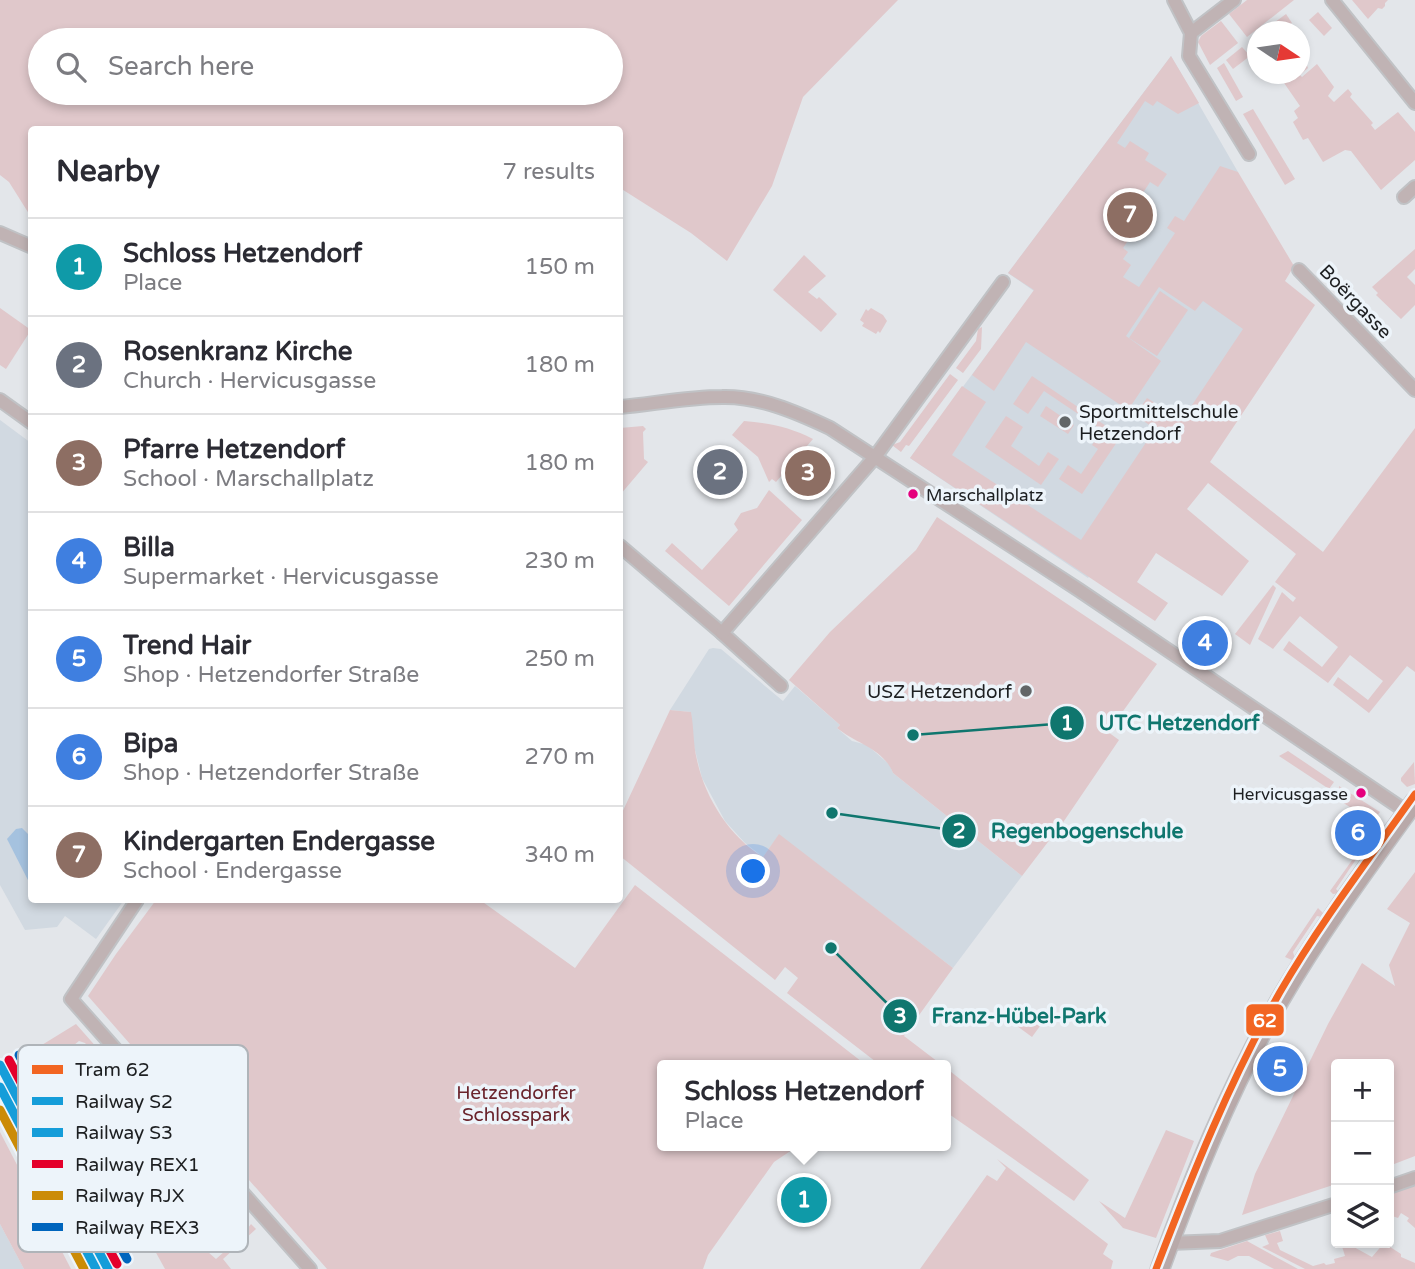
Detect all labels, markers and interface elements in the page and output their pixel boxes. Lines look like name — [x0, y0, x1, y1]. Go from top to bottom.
north arrow — [1247, 21, 1310, 84]
search box — [28, 28, 623, 105]
icon: search — [52, 48, 90, 86]
text: Search here — [108, 51, 254, 82]
text: Nearby — [56, 153, 160, 190]
text: 7 results — [502, 158, 595, 186]
pin: 7 — [1107, 189, 1153, 241]
text: Schloss Hetzendorf — [123, 238, 362, 269]
text: 1 — [72, 253, 86, 281]
text: 150 m — [525, 253, 595, 281]
street label: Boërgasse — [1315, 260, 1396, 343]
text: Place — [123, 269, 182, 297]
text: Rosenkranz Kirche — [123, 336, 353, 367]
text: 2 — [72, 351, 86, 379]
text: 180 m — [525, 351, 595, 379]
text: Church · Hervicusgasse — [123, 367, 376, 395]
place label: Sportmittelschule Hetzendorf — [1079, 401, 1238, 445]
marker: Sportmittelschule Hetzendorf — [1057, 414, 1073, 430]
text: Pfarre Hetzendorf — [123, 434, 345, 465]
pin: 2 — [697, 446, 743, 498]
pin: 3 — [785, 447, 831, 499]
text: 3 — [72, 449, 86, 477]
text: 180 m — [525, 449, 595, 477]
text: School · Marschallplatz — [123, 465, 374, 493]
place label: Marschallplatz — [926, 485, 1043, 506]
marker: Marschallplatz — [906, 487, 920, 501]
text: Billa — [123, 532, 175, 563]
text: 4 — [72, 547, 86, 575]
text: 230 m — [525, 547, 595, 575]
text: Supermarket · Hervicusgasse — [123, 563, 439, 591]
pin: 4 — [1182, 617, 1228, 669]
text: Trend Hair — [123, 630, 251, 661]
text: 5 — [72, 645, 86, 673]
text: 250 m — [525, 645, 595, 673]
text: Shop · Hetzendorfer Straße — [123, 661, 419, 689]
place label: USZ Hetzendorf — [867, 681, 1013, 703]
marker: USZ Hetzendorf — [1018, 683, 1034, 699]
callout: UTC Hetzendorf — [1050, 702, 1274, 744]
text: 1 — [1060, 711, 1074, 736]
text: UTC Hetzendorf — [1099, 711, 1260, 736]
text: Bipa — [123, 728, 178, 759]
text: 6 — [72, 743, 86, 771]
text: 270 m — [525, 743, 595, 771]
text: Shop · Hetzendorfer Straße — [123, 759, 419, 787]
place label: Hervicusgasse — [1232, 784, 1348, 805]
marker: Hervicusgasse — [1354, 786, 1368, 800]
pin: 6 — [1335, 807, 1381, 859]
callout: Regenbogenschule — [942, 810, 1197, 852]
text: 2 — [952, 819, 966, 844]
text: Regenbogenschule — [991, 819, 1183, 844]
text: Kindergarten Endergasse — [123, 826, 435, 857]
text: 7 — [72, 841, 86, 869]
text: 340 m — [525, 841, 595, 869]
your location — [736, 854, 770, 888]
text: School · Endergasse — [123, 857, 342, 885]
callout: Franz-Hübel-Park — [883, 995, 1120, 1037]
line badge: 62 — [1245, 1003, 1285, 1037]
text: 3 — [893, 1004, 907, 1029]
text: Franz-Hübel-Park — [932, 1004, 1107, 1029]
text: 62 — [1253, 1010, 1277, 1032]
pin: 5 — [1257, 1043, 1303, 1095]
legend — [18, 1045, 248, 1252]
text: Tram 62 — [75, 1059, 150, 1081]
map controls — [1331, 1059, 1394, 1248]
button: + — [1331, 1059, 1394, 1122]
popup — [657, 1060, 951, 1151]
text: Schloss Hetzendorf — [684, 1076, 924, 1107]
park label: Hetzendorfer Schlosspark — [456, 1082, 576, 1126]
text: Railway S2 — [75, 1091, 173, 1113]
text: Place — [684, 1107, 744, 1135]
text: Railway S3 — [75, 1122, 173, 1144]
button: − — [1331, 1122, 1394, 1185]
text: Railway REX1 — [75, 1154, 200, 1176]
pin: 1 — [781, 1174, 827, 1226]
text: Railway RJX — [75, 1185, 184, 1207]
button: layers — [1331, 1185, 1394, 1248]
text: Railway REX3 — [75, 1217, 200, 1239]

